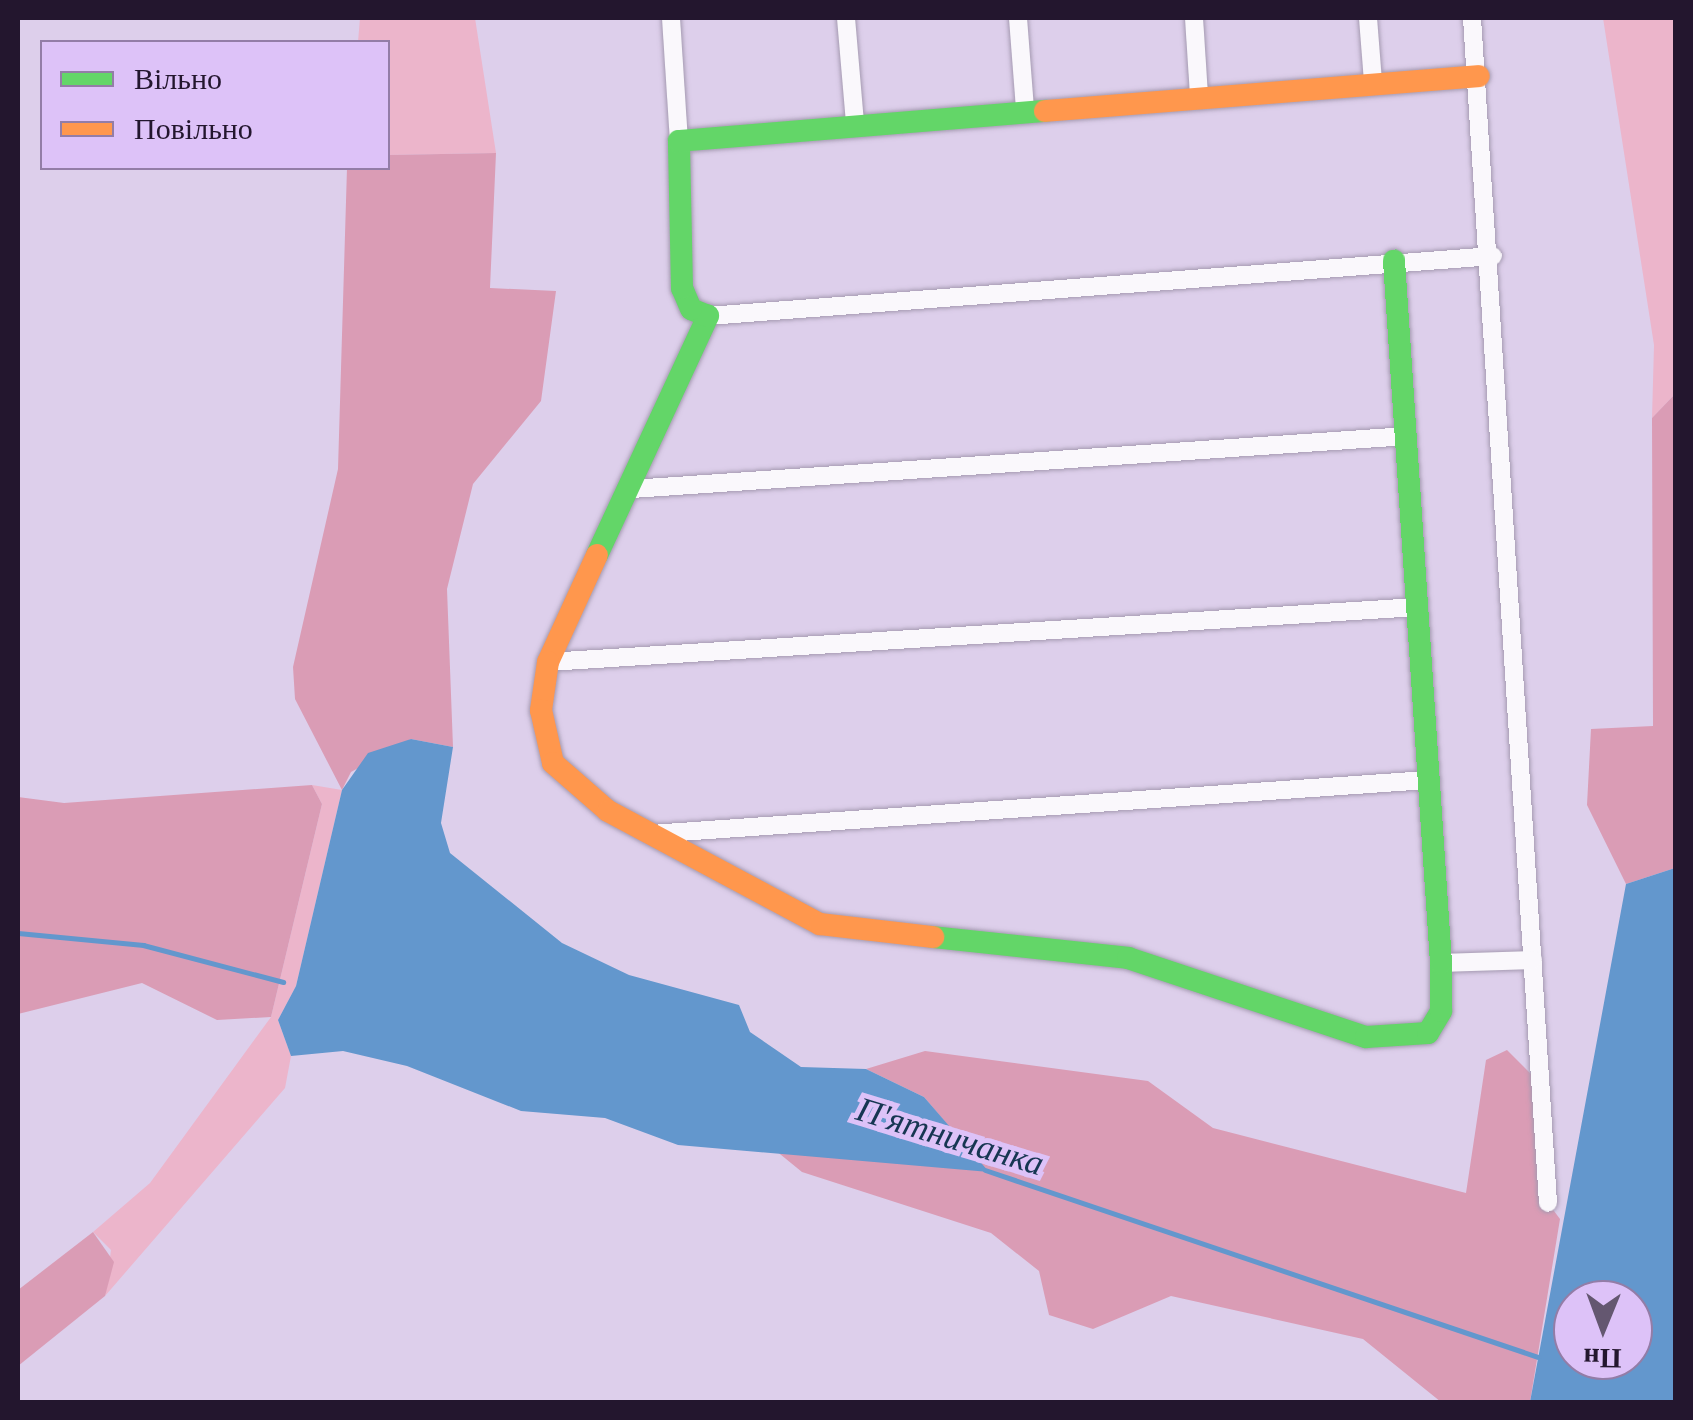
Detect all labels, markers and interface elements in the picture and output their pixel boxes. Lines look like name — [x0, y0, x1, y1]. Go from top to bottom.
legend — [40, 40, 390, 170]
text: Вільно — [134, 62, 222, 95]
text: Повільно — [134, 112, 253, 145]
water label: П'ятничанка — [851, 1089, 1049, 1185]
north arrow — [1553, 1280, 1653, 1380]
text: Пн — [1583, 1343, 1622, 1374]

